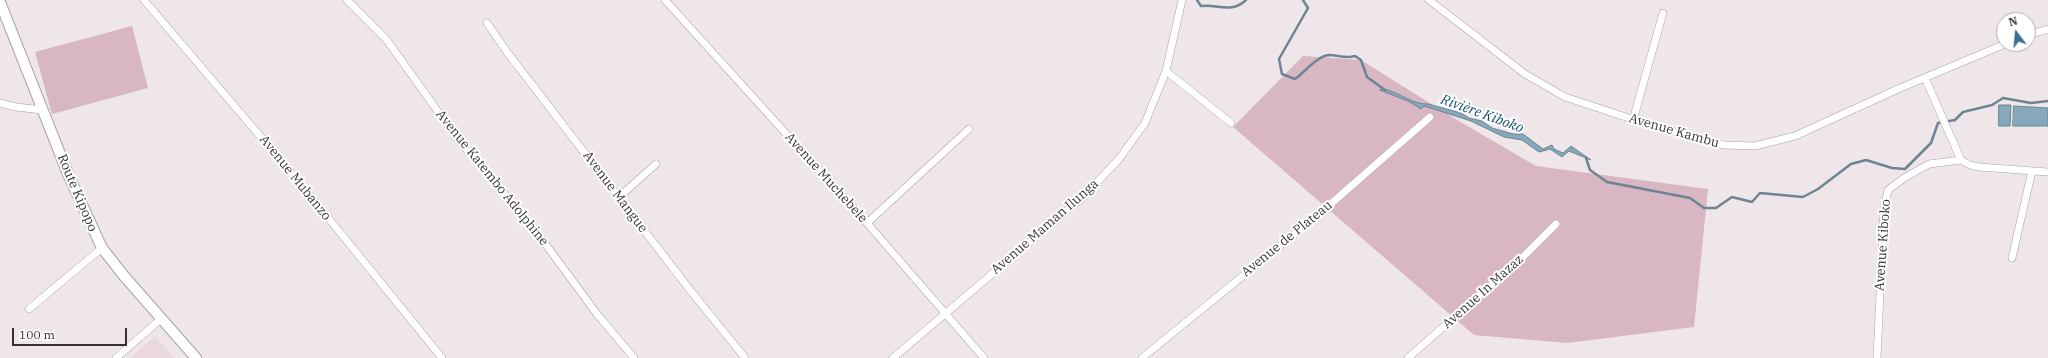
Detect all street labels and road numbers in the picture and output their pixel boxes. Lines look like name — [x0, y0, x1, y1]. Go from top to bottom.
street label: Avenue Katembo Adolphine — [432, 107, 552, 249]
street label: Avenue Kambu — [1627, 111, 1721, 151]
street label: Avenue Muchebele — [782, 130, 870, 226]
street label: Avenue Mubanzo — [256, 132, 334, 224]
street label: Avenue Mangue — [579, 148, 651, 236]
street label: Route Kipopo — [54, 152, 100, 234]
street label: Avenue Maman Ilunga — [988, 176, 1102, 278]
street label: Avenue de Plateau — [1238, 198, 1336, 280]
street label: Avenue Kiboko — [1872, 199, 1894, 291]
street label: Avenue In Mazaz — [1439, 252, 1527, 332]

